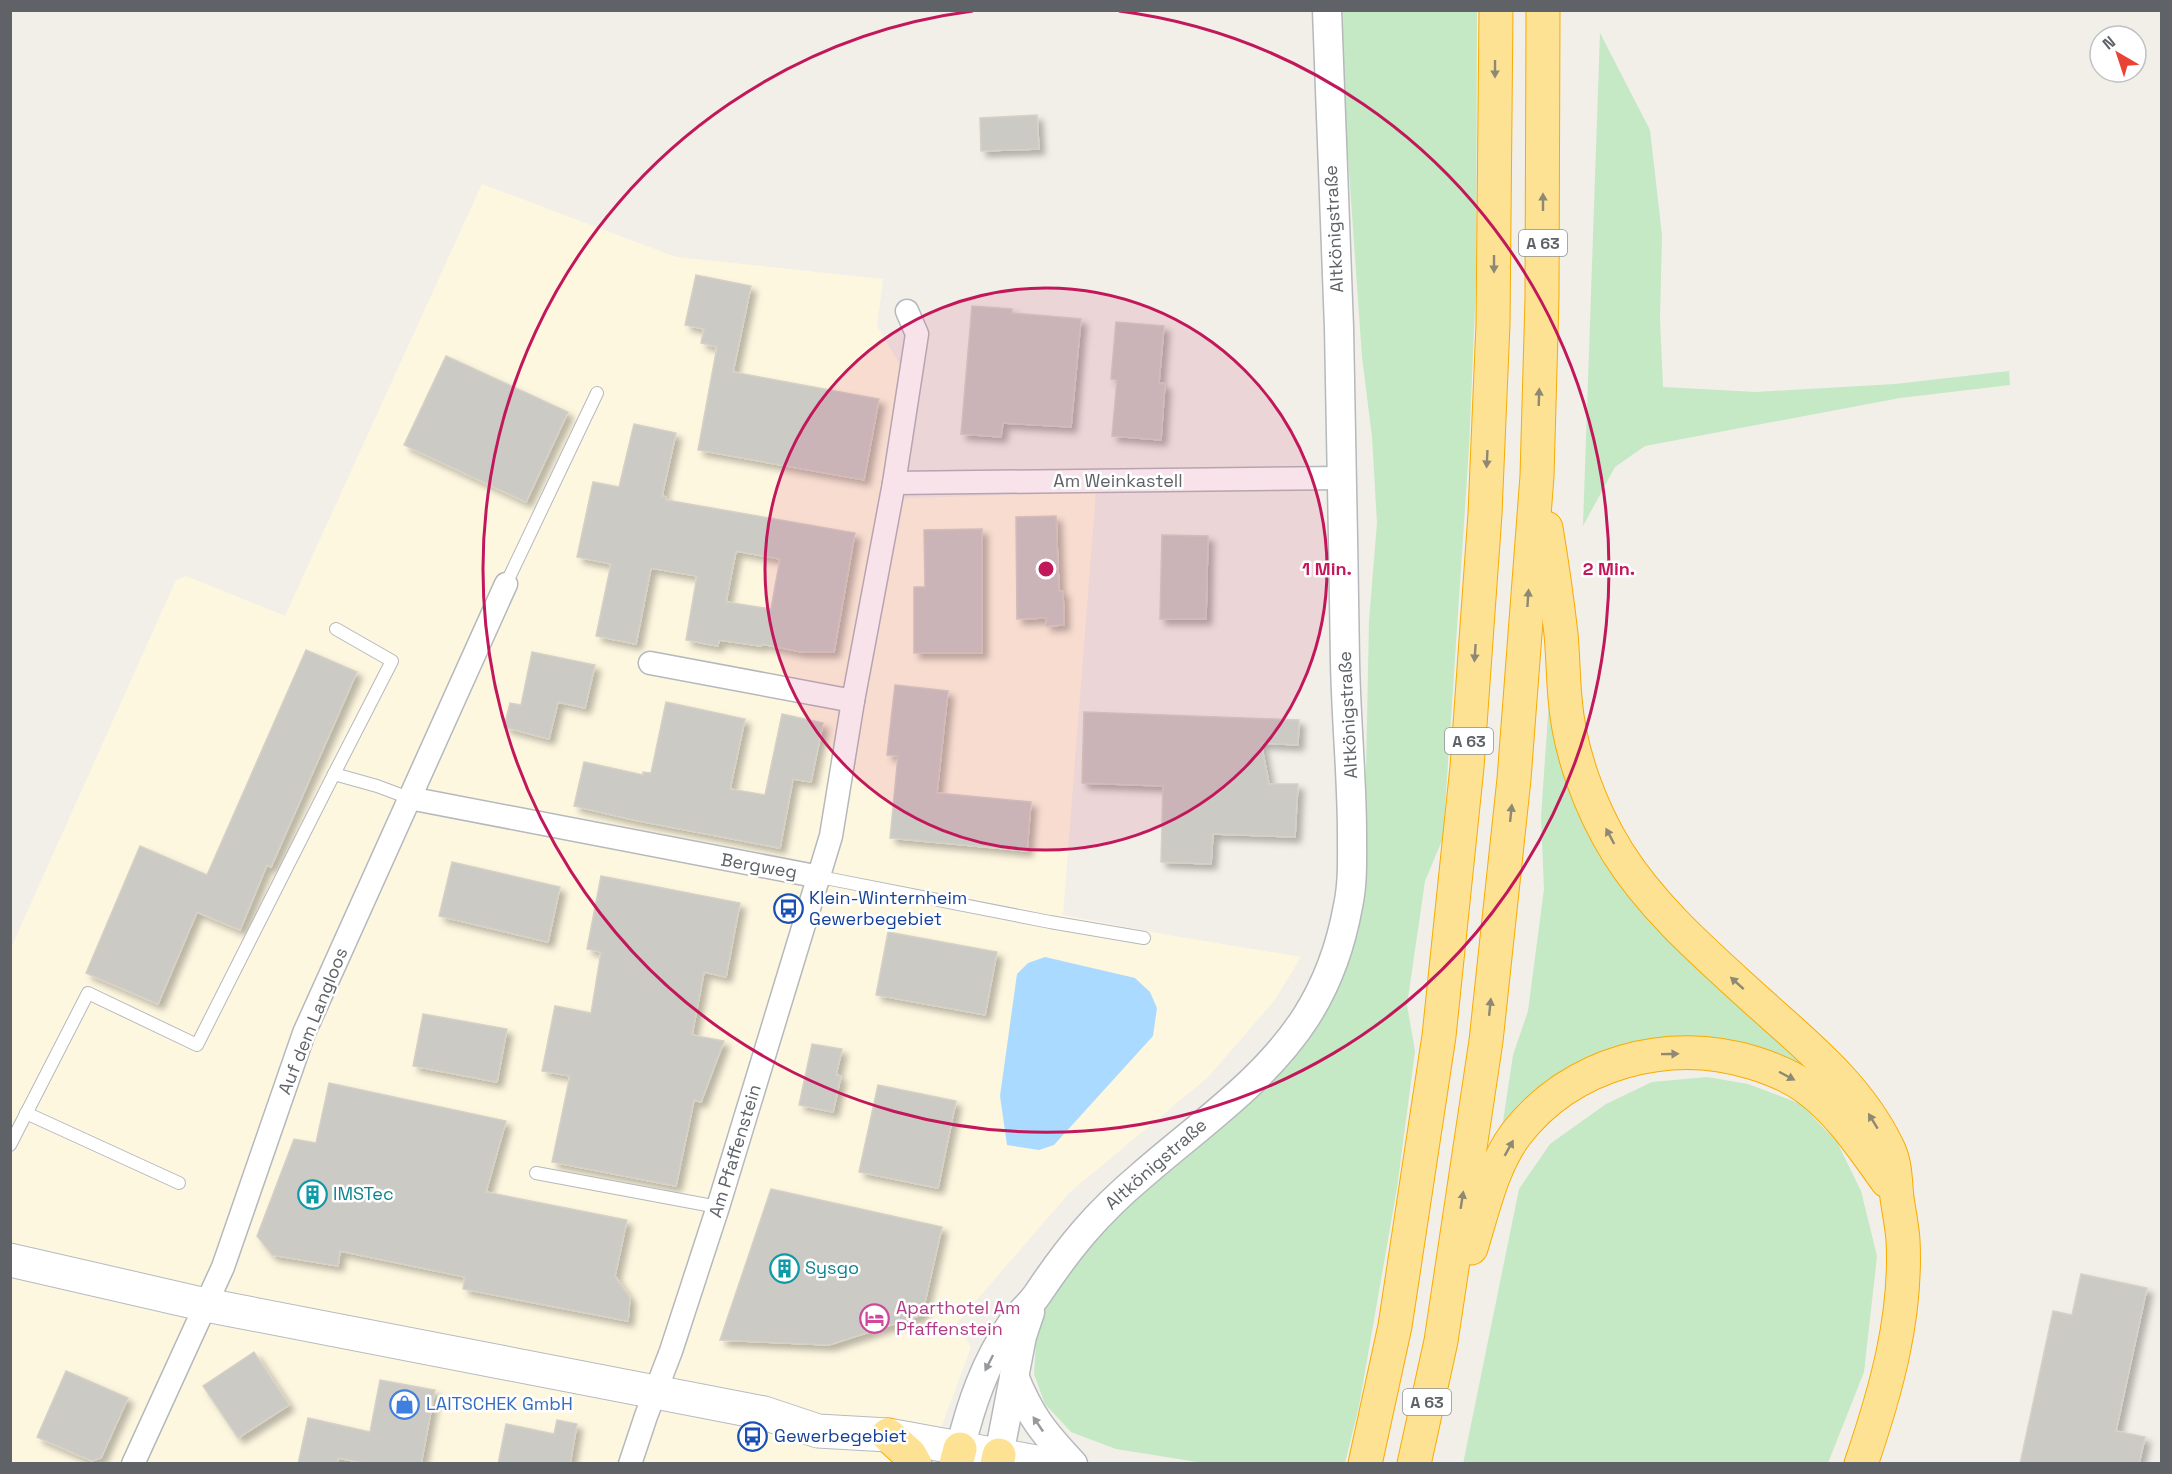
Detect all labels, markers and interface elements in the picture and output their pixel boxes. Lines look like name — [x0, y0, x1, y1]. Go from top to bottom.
north arrow — [2088, 24, 2148, 84]
text: N — [2098, 31, 2120, 54]
one-way arrow — [1490, 59, 1500, 78]
street label: Altkönigstraße — [1319, 165, 1348, 293]
one-way arrow — [1538, 192, 1548, 211]
road number: A 63 — [1519, 230, 1567, 256]
one-way arrow — [1489, 254, 1499, 273]
one-way arrow — [1535, 387, 1544, 406]
one-way arrow — [1483, 449, 1492, 468]
street label: Am Weinkastell — [1053, 469, 1183, 492]
text: 1 Min. — [1302, 557, 1352, 580]
text: 2 Min. — [1583, 557, 1635, 580]
centre of rings — [1036, 559, 1056, 579]
one-way arrow — [1523, 588, 1533, 607]
one-way arrow — [1470, 644, 1480, 663]
street label: Altkönigstraße — [1333, 651, 1362, 779]
road number: A 63 — [1445, 728, 1493, 754]
one-way arrow — [1506, 804, 1515, 823]
one-way arrow — [1605, 828, 1615, 845]
street label: Bergweg — [719, 847, 799, 884]
place label: Klein-Winternheim Gewerbegebiet — [809, 886, 967, 930]
bus stop icon: Klein-Winternheim Gewerbegebiet — [772, 892, 804, 924]
street label: Auf dem Langloos — [273, 944, 352, 1098]
one-way arrow — [1730, 977, 1745, 990]
one-way arrow — [1485, 998, 1494, 1017]
one-way arrow — [1661, 1049, 1680, 1059]
one-way arrow — [1779, 1071, 1796, 1081]
street label: Am Pfaffenstein — [703, 1081, 766, 1220]
one-way arrow — [1868, 1112, 1878, 1129]
street label: Altkönigstraße — [1100, 1113, 1211, 1214]
one-way arrow — [1504, 1139, 1514, 1156]
building icon: IMSTec — [296, 1178, 328, 1210]
place label: IMSTec — [333, 1182, 394, 1205]
one-way arrow — [1457, 1190, 1466, 1209]
building icon: Sysgo — [768, 1252, 800, 1284]
place label: Sysgo — [805, 1256, 859, 1279]
place label: Aparthotel Am Pfaffenstein — [896, 1296, 1020, 1340]
hotel icon: Aparthotel Am Pfaffenstein — [859, 1302, 891, 1334]
one-way arrow — [984, 1355, 994, 1372]
shop icon: LAITSCHEK GmbH — [389, 1388, 421, 1420]
road number: A 63 — [1403, 1389, 1451, 1415]
place label: LAITSCHEK GmbH — [426, 1392, 573, 1415]
one-way arrow — [1032, 1416, 1044, 1432]
bus stop icon: Gewerbegebiet — [737, 1420, 769, 1452]
place label: Gewerbegebiet — [774, 1424, 907, 1447]

